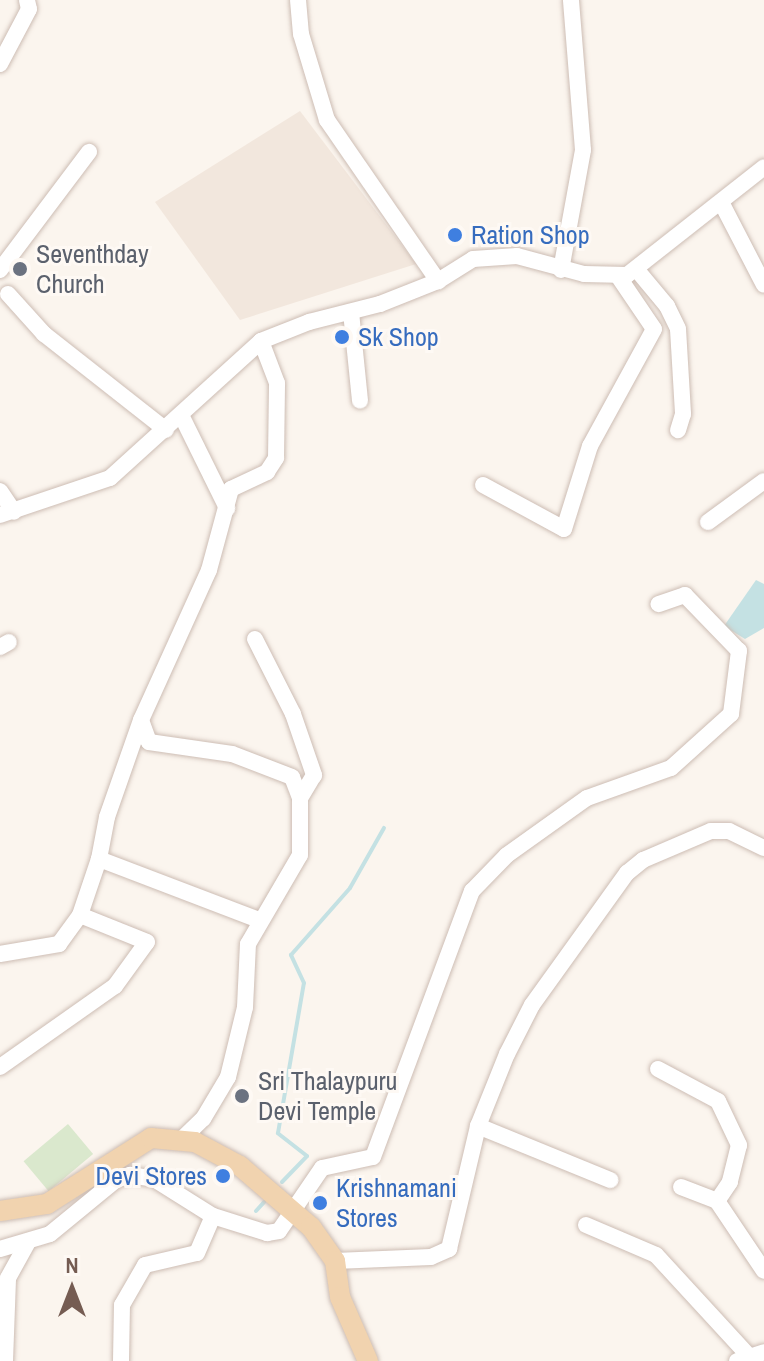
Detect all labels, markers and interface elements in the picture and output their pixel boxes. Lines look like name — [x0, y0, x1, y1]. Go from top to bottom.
place label: Ration Shop — [471, 219, 590, 251]
marker: Ration Shop — [446, 226, 464, 244]
place label: Seventhday Church — [36, 238, 149, 300]
marker: Seventhday Church — [11, 260, 29, 278]
place label: Sk Shop — [358, 321, 439, 353]
marker: Sk Shop — [333, 328, 351, 346]
place label: Sri Thalaypuru Devi Temple — [258, 1065, 398, 1126]
marker: Sri Thalaypuru Devi Temple — [233, 1087, 251, 1105]
place label: Devi Stores — [96, 1160, 207, 1192]
marker: Devi Stores — [214, 1167, 232, 1185]
place label: Krishnamani Stores — [336, 1172, 457, 1234]
marker: Krishnamani Stores — [311, 1194, 329, 1212]
north arrow — [32, 1249, 112, 1329]
text: N — [65, 1250, 79, 1280]

